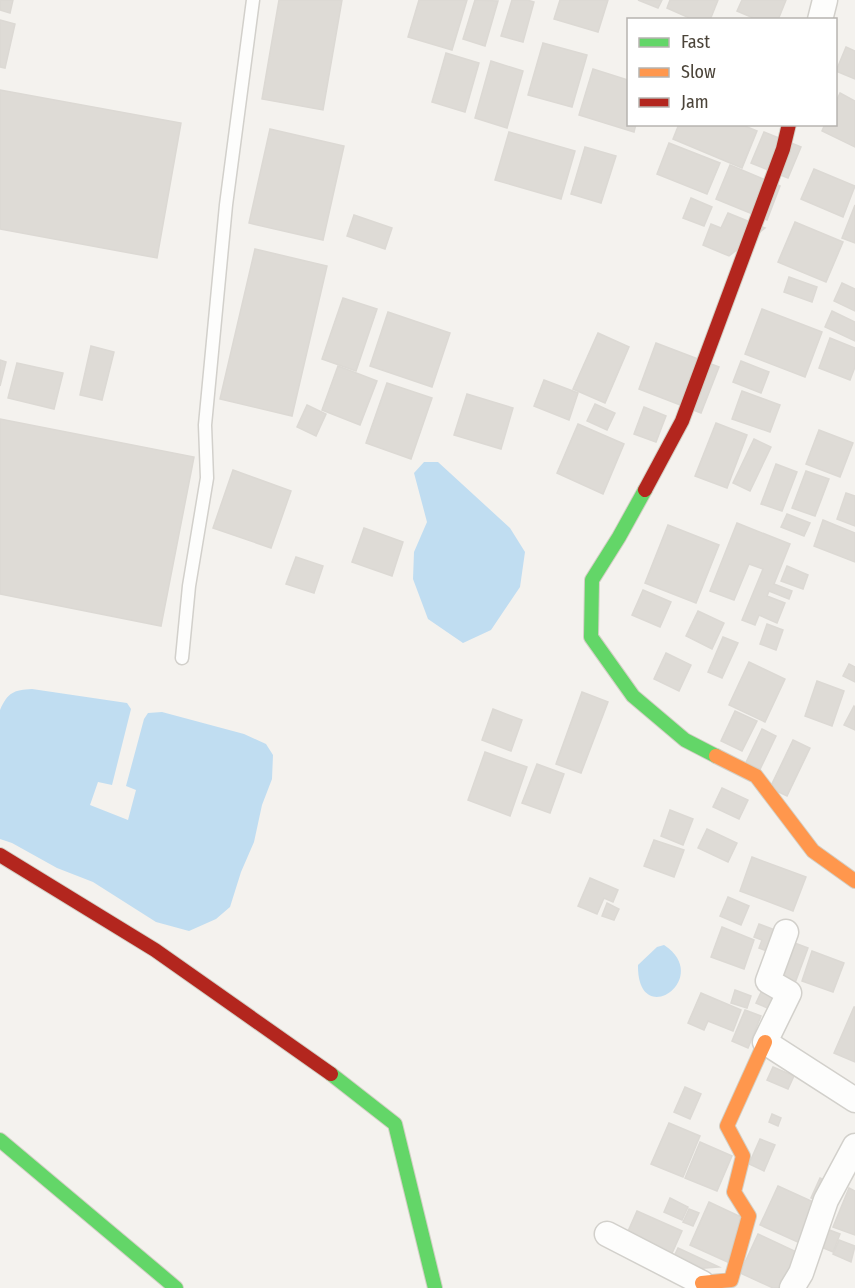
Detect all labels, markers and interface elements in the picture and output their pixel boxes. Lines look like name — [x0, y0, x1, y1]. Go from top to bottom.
legend — [627, 18, 837, 126]
text: Fast — [681, 31, 710, 53]
text: Slow — [681, 61, 716, 83]
text: Jam — [681, 91, 709, 113]

